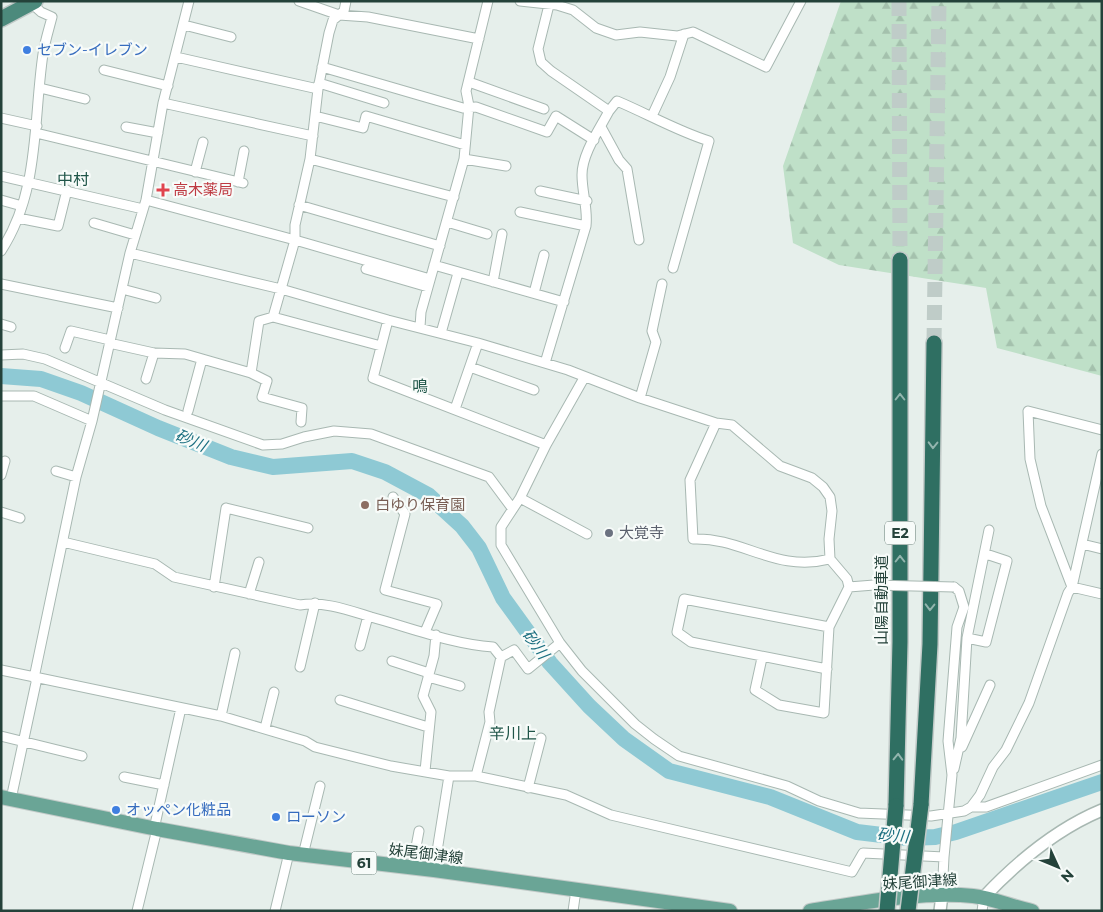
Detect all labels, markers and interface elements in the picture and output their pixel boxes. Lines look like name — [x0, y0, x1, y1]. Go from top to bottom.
place label: セブン-イレブン — [37, 40, 148, 59]
marker: セブン-イレブン — [21, 44, 33, 56]
district label: 中村 — [57, 170, 89, 189]
place label: 高木薬局 — [173, 180, 233, 199]
marker: 高木薬局 — [157, 184, 169, 196]
district label: 鳴 — [412, 377, 428, 396]
one-way arrow — [895, 393, 905, 400]
water label: 砂川 — [172, 425, 211, 456]
one-way arrow — [928, 441, 938, 449]
place label: 白ゆり保育園 — [375, 495, 465, 514]
marker: 白ゆり保育園 — [359, 499, 371, 511]
road number: E2 — [885, 522, 915, 544]
place label: 大覚寺 — [619, 523, 664, 542]
marker: 大覚寺 — [603, 527, 615, 539]
street label: 山陽自動車道 — [872, 555, 891, 645]
one-way arrow — [895, 555, 905, 563]
one-way arrow — [925, 603, 936, 611]
water label: 砂川 — [519, 626, 554, 664]
district label: 辛川上 — [489, 724, 537, 743]
one-way arrow — [892, 753, 903, 761]
place label: オッペン化粧品 — [126, 800, 231, 819]
marker: オッペン化粧品 — [110, 804, 122, 816]
place label: ローソン — [286, 807, 346, 826]
marker: ローソン — [270, 811, 282, 823]
water label: 砂川 — [876, 825, 912, 847]
street label: 妹尾御津線 — [388, 840, 464, 868]
north arrow — [1033, 842, 1083, 892]
road number: 61 — [352, 851, 376, 874]
text: N — [1057, 866, 1078, 886]
street label: 妹尾御津線 — [882, 869, 958, 894]

